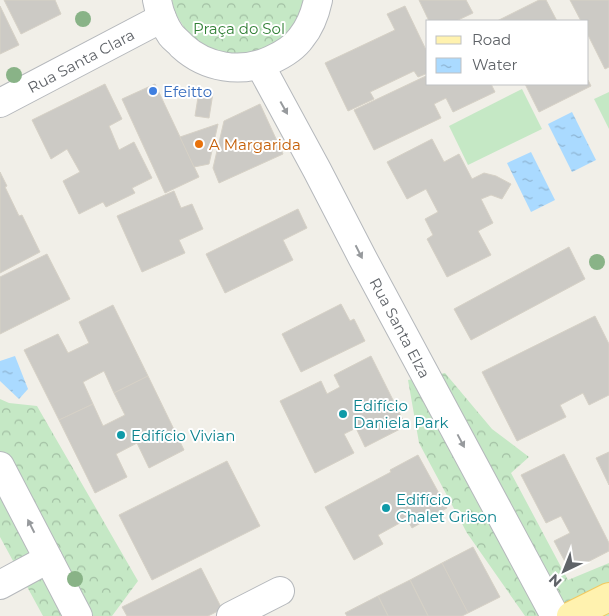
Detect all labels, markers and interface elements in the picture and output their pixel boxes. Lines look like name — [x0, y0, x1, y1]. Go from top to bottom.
park label: Praça do Sol — [193, 19, 285, 38]
legend — [426, 20, 589, 85]
street label: Rua Santa Clara — [24, 25, 138, 97]
text: Road — [472, 30, 511, 49]
text: Water — [472, 55, 518, 74]
place label: Efeitto — [163, 82, 212, 101]
marker: Efeitto — [147, 85, 159, 97]
one-way arrow — [279, 101, 288, 114]
place label: A Margarida — [209, 135, 301, 154]
marker: A Margarida — [193, 138, 205, 150]
one-way arrow — [355, 244, 363, 259]
street label: Rua Santa Elza — [366, 275, 434, 381]
place label: Edifício Daniela Park — [353, 396, 449, 432]
marker: Edifício Daniela Park — [337, 408, 349, 420]
place label: Edifício Vivian — [131, 426, 235, 445]
marker: Edifício Vivian — [115, 429, 127, 441]
one-way arrow — [457, 434, 465, 448]
place label: Edifício Chalet Grison — [396, 490, 497, 526]
marker: Edifício Chalet Grison — [380, 502, 392, 514]
one-way arrow — [27, 519, 35, 533]
north arrow — [539, 546, 589, 596]
text: N — [545, 570, 565, 591]

